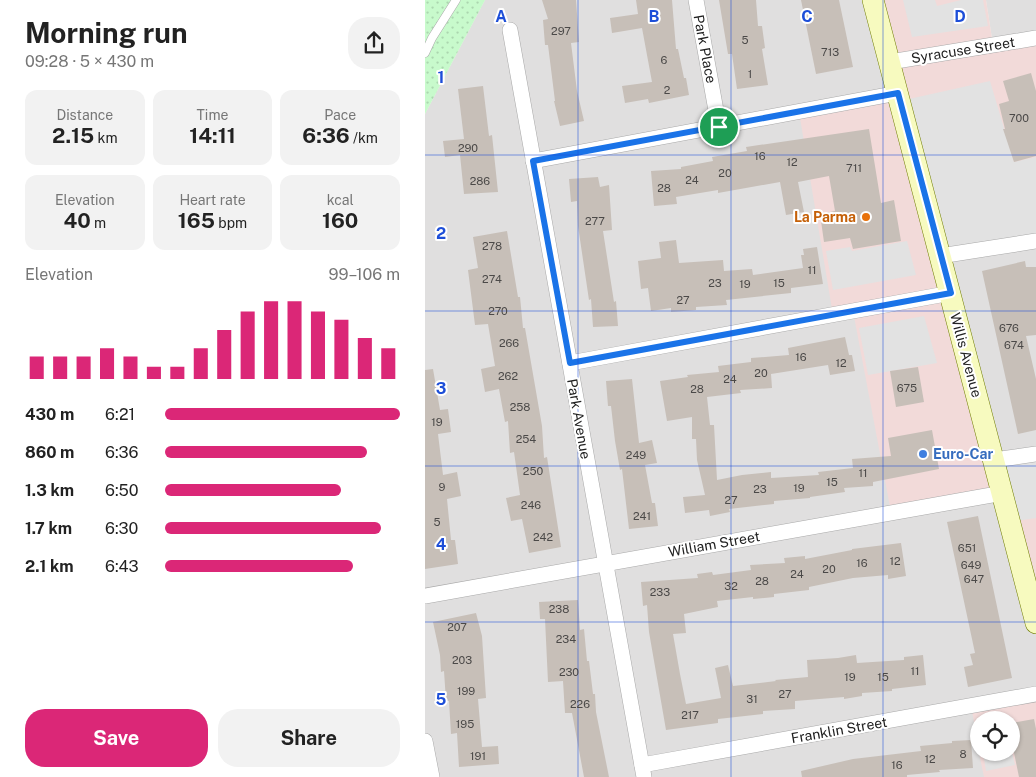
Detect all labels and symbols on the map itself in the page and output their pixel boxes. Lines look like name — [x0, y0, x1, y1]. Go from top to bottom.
text: A — [495, 7, 507, 26]
text: B — [649, 7, 660, 26]
text: C — [801, 7, 813, 26]
text: D — [954, 7, 966, 26]
street label: Park Place — [691, 13, 720, 85]
house number: 297 — [551, 25, 571, 37]
house number: 5 — [741, 34, 749, 46]
street label: Syracuse Street — [910, 34, 1016, 66]
house number: 713 — [821, 46, 839, 58]
house number: 6 — [661, 54, 668, 66]
text: 1 — [438, 68, 444, 87]
house number: 1 — [748, 68, 752, 80]
house number: 2 — [664, 84, 671, 96]
pin — [698, 106, 740, 148]
house number: 700 — [1009, 112, 1029, 124]
house number: 290 — [458, 142, 478, 154]
house number: 16 — [754, 150, 766, 162]
house number: 12 — [786, 156, 798, 168]
house number: 711 — [846, 162, 862, 174]
house number: 20 — [718, 167, 732, 179]
house number: 24 — [685, 174, 699, 186]
house number: 286 — [470, 175, 490, 187]
house number: 28 — [657, 182, 671, 194]
place label: La Parma — [794, 209, 856, 225]
marker: La Parma — [860, 211, 872, 223]
house number: 277 — [585, 215, 605, 227]
text: 2 — [436, 224, 446, 243]
house number: 278 — [482, 240, 502, 252]
house number: 11 — [808, 264, 816, 276]
house number: 274 — [482, 273, 502, 285]
house number: 23 — [708, 277, 722, 289]
house number: 15 — [773, 277, 785, 289]
house number: 19 — [739, 278, 751, 290]
house number: 27 — [676, 294, 690, 306]
house number: 270 — [488, 305, 508, 317]
street label: Willis Avenue — [947, 311, 985, 399]
house number: 676 — [999, 322, 1019, 334]
house number: 266 — [499, 337, 519, 349]
house number: 674 — [1004, 339, 1024, 351]
house number: 16 — [795, 351, 807, 363]
house number: 12 — [835, 357, 847, 369]
house number: 20 — [754, 367, 768, 379]
house number: 262 — [498, 370, 518, 382]
house number: 24 — [723, 373, 737, 385]
street label: Park Avenue — [564, 378, 594, 461]
text: 3 — [436, 379, 446, 398]
house number: 675 — [897, 382, 917, 394]
house number: 28 — [690, 383, 704, 395]
house number: 258 — [510, 401, 530, 413]
house number: 19 — [431, 416, 443, 428]
house number: 254 — [516, 433, 536, 445]
place label: Euro-Car — [933, 446, 993, 462]
marker: Euro-Car — [917, 448, 929, 460]
house number: 249 — [626, 449, 646, 461]
house number: 250 — [523, 465, 543, 477]
house number: 11 — [859, 467, 867, 479]
house number: 15 — [826, 476, 838, 488]
house number: 9 — [439, 481, 446, 493]
house number: 19 — [793, 482, 805, 494]
house number: 23 — [753, 483, 767, 495]
house number: 27 — [724, 494, 738, 506]
house number: 246 — [521, 499, 541, 511]
house number: 241 — [633, 510, 651, 522]
house number: 5 — [433, 516, 441, 528]
street label: William Street — [667, 528, 761, 560]
house number: 242 — [533, 531, 553, 543]
text: 4 — [436, 535, 447, 554]
house number: 651 — [958, 542, 976, 554]
house number: 12 — [889, 555, 901, 567]
house number: 16 — [856, 557, 868, 569]
house number: 649 — [961, 559, 981, 571]
house number: 20 — [822, 563, 836, 575]
house number: 24 — [790, 568, 804, 580]
house number: 647 — [964, 573, 985, 585]
house number: 28 — [755, 575, 769, 587]
house number: 32 — [724, 580, 738, 592]
house number: 233 — [650, 586, 670, 598]
house number: 238 — [549, 603, 569, 615]
house number: 207 — [447, 621, 467, 633]
house number: 234 — [556, 633, 576, 645]
house number: 203 — [452, 654, 472, 666]
house number: 11 — [911, 665, 919, 677]
house number: 230 — [559, 666, 579, 678]
house number: 19 — [844, 671, 856, 683]
house number: 15 — [877, 671, 889, 683]
house number: 199 — [457, 685, 475, 697]
house number: 27 — [778, 688, 792, 700]
text: 5 — [436, 690, 447, 709]
house number: 31 — [746, 693, 758, 705]
house number: 226 — [570, 698, 590, 710]
house number: 217 — [681, 709, 699, 721]
street label: Franklin Street — [790, 714, 888, 746]
house number: 195 — [456, 718, 474, 730]
house number: 8 — [959, 748, 967, 760]
house number: 191 — [470, 750, 486, 762]
house number: 12 — [924, 753, 936, 765]
house number: 16 — [891, 759, 903, 771]

